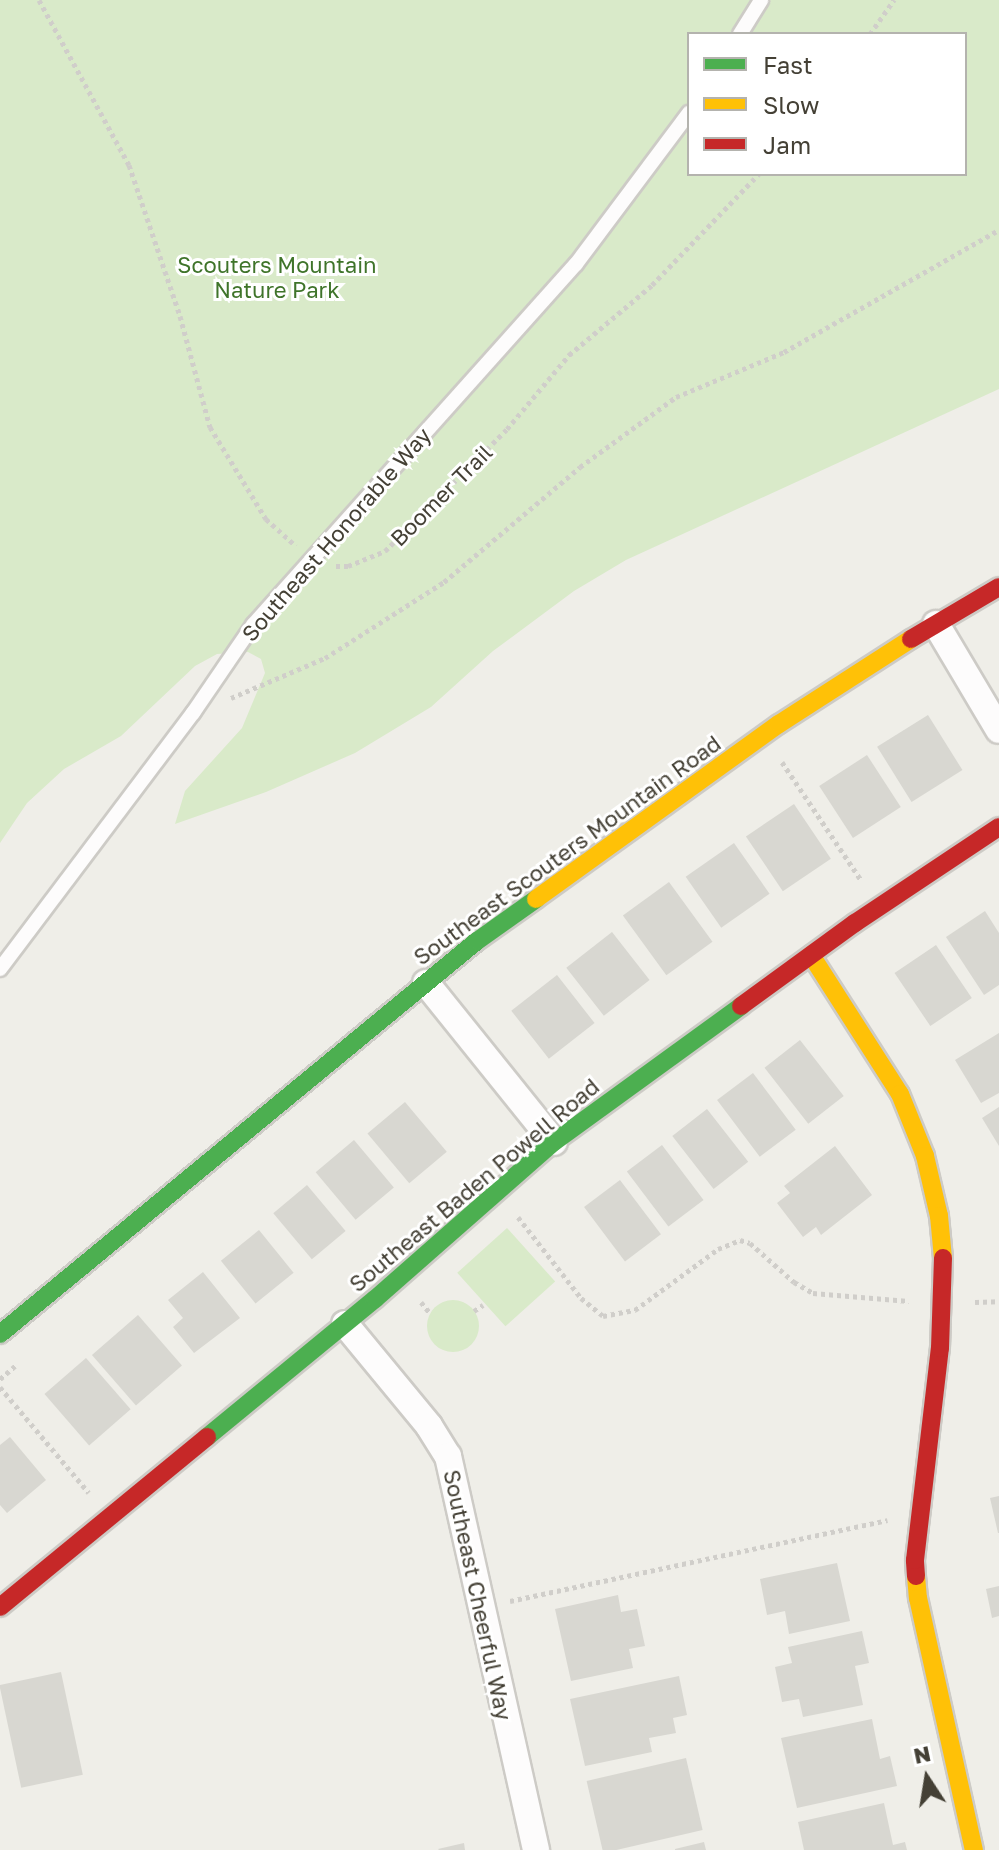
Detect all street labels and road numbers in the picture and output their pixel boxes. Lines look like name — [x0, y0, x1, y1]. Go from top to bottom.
street label: Southeast Honorable Way — [236, 422, 436, 646]
street label: Boomer Trail — [385, 439, 497, 551]
street label: Southeast Scouters Mountain Road — [408, 730, 726, 970]
street label: Southeast Baden Powell Road — [344, 1073, 604, 1297]
street label: Southeast Cheerful Way — [439, 1467, 517, 1723]

